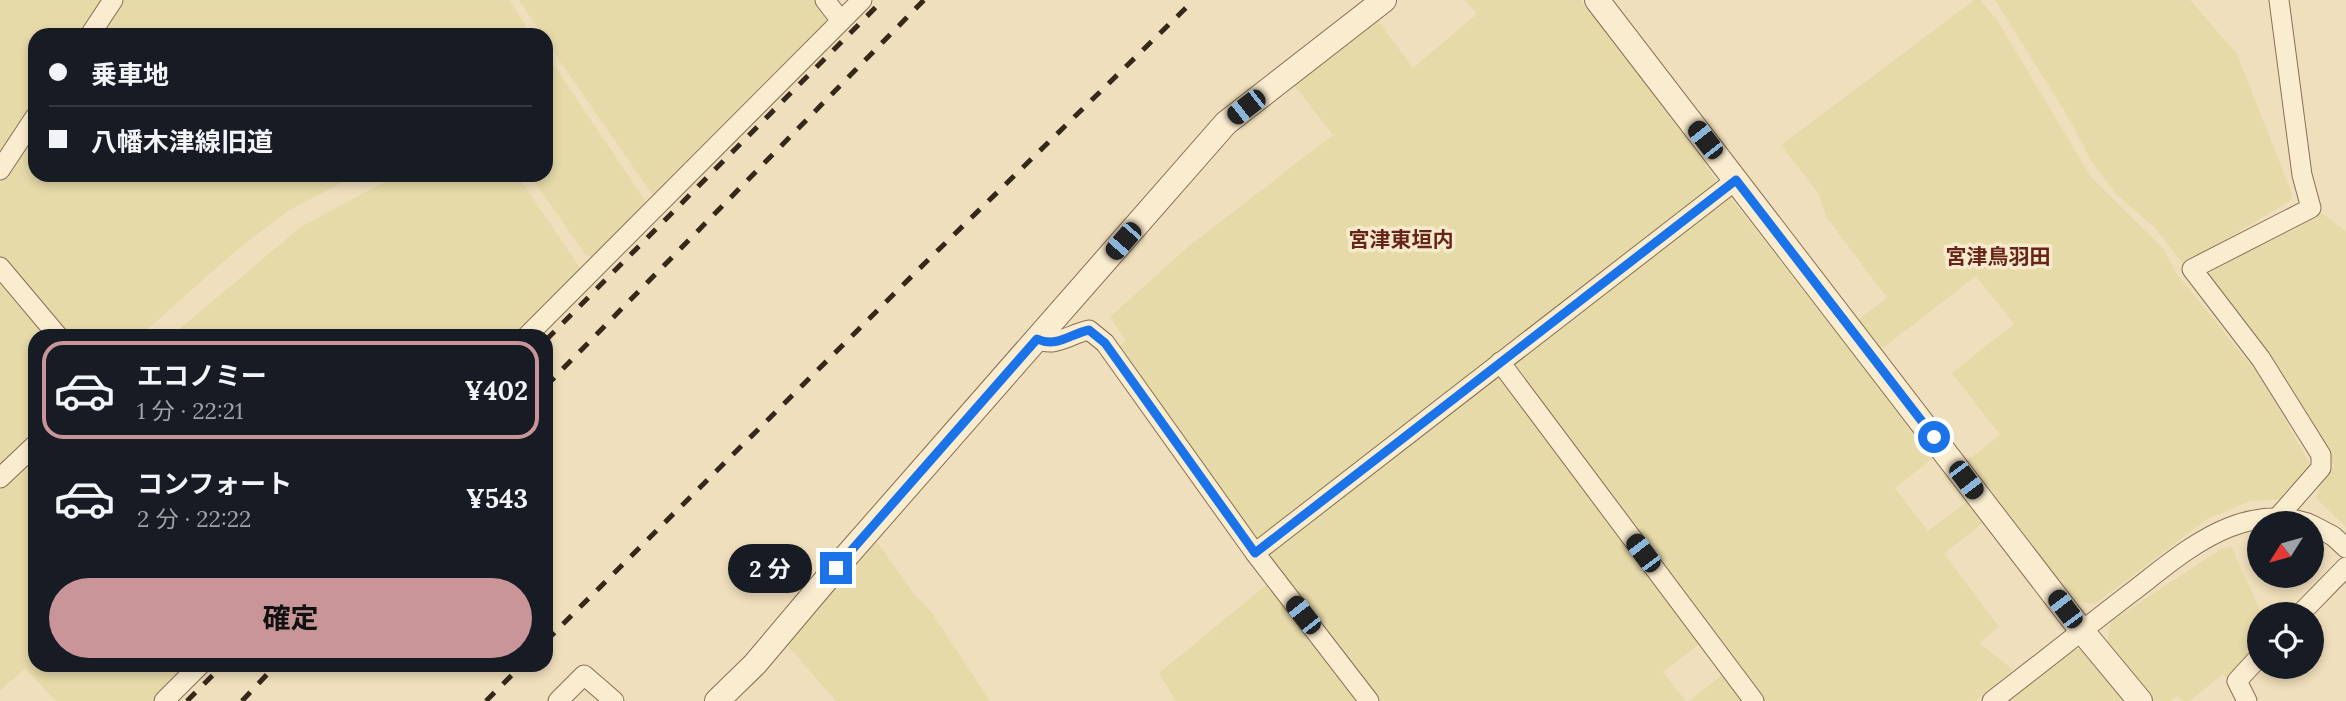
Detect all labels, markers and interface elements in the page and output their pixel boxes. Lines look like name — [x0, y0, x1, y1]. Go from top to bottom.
text: 乗車地 — [91, 58, 169, 91]
car — [1223, 86, 1270, 128]
car — [1684, 117, 1727, 163]
text: 八幡木津線旧道 — [91, 125, 273, 158]
car — [1102, 218, 1145, 264]
district label: 宮津東垣内 — [1349, 226, 1454, 253]
district label: 宮津鳥羽田 — [1946, 243, 2051, 270]
icon: car — [53, 359, 116, 422]
text: エコノミー — [137, 359, 267, 392]
text: ¥402 — [465, 374, 528, 407]
text: 1 分 · 22:21 — [137, 396, 243, 425]
route start — [1918, 421, 1950, 453]
car — [1945, 457, 1988, 503]
icon: car — [53, 467, 116, 530]
text: コンフォート — [137, 467, 292, 500]
text: ¥543 — [466, 482, 528, 515]
text: 2 分 · 22:22 — [137, 504, 251, 533]
north arrow — [2247, 511, 2324, 588]
map controls — [2247, 511, 2324, 679]
car — [1622, 530, 1665, 576]
callout: 2 分 — [728, 544, 812, 592]
route end — [820, 552, 852, 584]
text: 2 分 — [749, 554, 791, 583]
button: 確定 — [49, 578, 532, 658]
car — [2044, 586, 2087, 632]
car — [1282, 592, 1325, 638]
button: locate — [2247, 602, 2324, 679]

